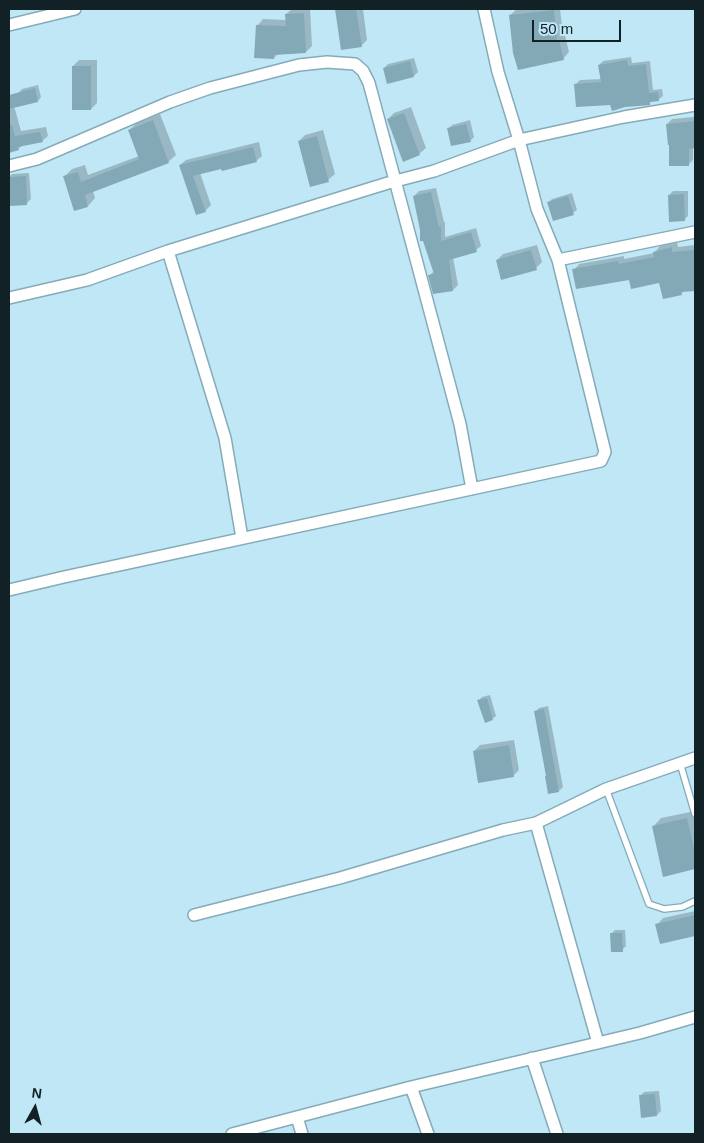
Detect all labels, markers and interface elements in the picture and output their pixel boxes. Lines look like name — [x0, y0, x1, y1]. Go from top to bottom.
scale bar — [534, 10, 623, 42]
text: 50 m — [540, 20, 573, 37]
north arrow — [10, 1083, 60, 1133]
text: N — [31, 1085, 43, 1102]

